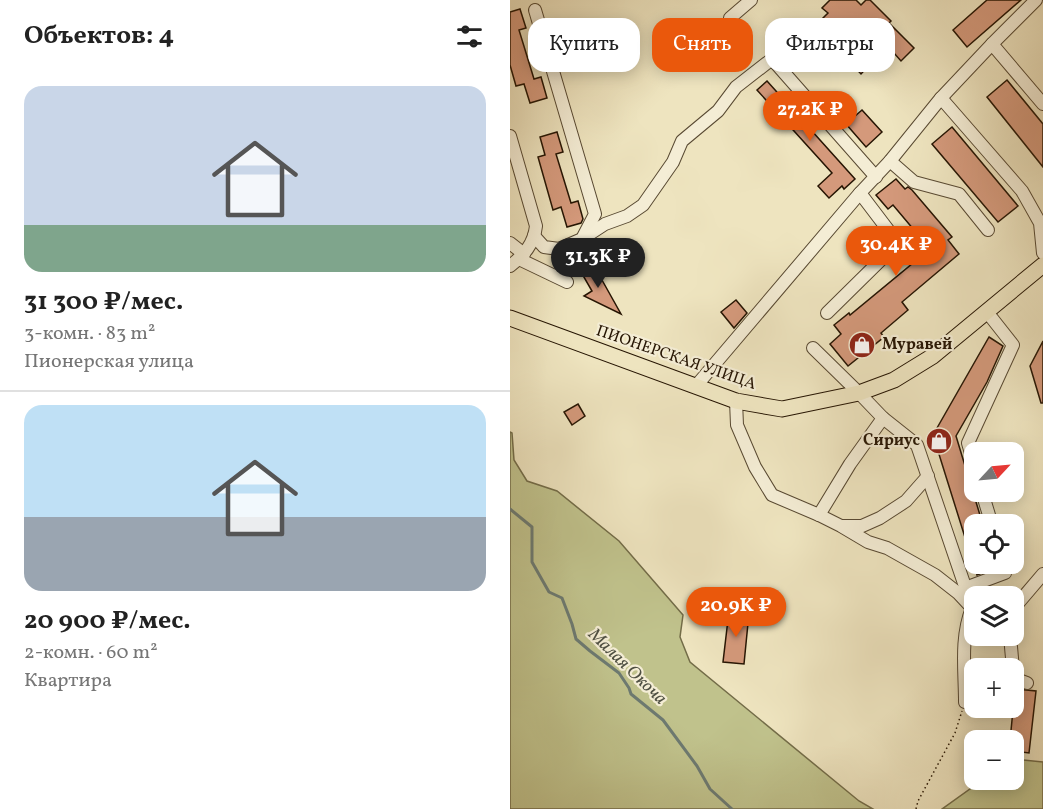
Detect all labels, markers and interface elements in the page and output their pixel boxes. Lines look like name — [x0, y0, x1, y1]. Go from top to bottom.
text: Объектов: 4 — [24, 18, 174, 54]
chip: Купить — [528, 18, 640, 72]
chip: Снять — [652, 18, 753, 72]
chip: Фильтры — [765, 18, 895, 72]
icon: filters — [453, 20, 486, 53]
pin: 27.2K ₽ — [755, 91, 865, 142]
text: 27.2K ₽ — [777, 96, 843, 124]
icon: home — [201, 125, 309, 233]
pin: 30.4K ₽ — [841, 226, 951, 277]
text: 30.4K ₽ — [860, 231, 932, 259]
pin: 31.3K ₽ — [543, 238, 653, 289]
text: 31.3K ₽ — [565, 243, 631, 271]
text: 31 300 ₽/мес. — [24, 284, 183, 320]
text: 3-комн. · 83 m² — [24, 320, 155, 348]
street label: ПИОНЕРСКАЯ УЛИЦА — [593, 320, 759, 396]
shop icon: Муравей — [847, 330, 877, 360]
place label: Муравей — [882, 334, 952, 356]
text: Пионерская улица — [24, 348, 194, 376]
shop icon: Сириус — [924, 426, 954, 456]
place label: Сириус — [863, 430, 921, 452]
north arrow — [964, 442, 1024, 502]
map controls — [964, 442, 1024, 790]
icon: home — [201, 444, 309, 552]
button: locate — [964, 514, 1024, 574]
button: layers — [964, 586, 1024, 646]
pin: 20.9K ₽ — [681, 587, 791, 638]
text: 20.9K ₽ — [700, 592, 772, 620]
text: 20 900 ₽/мес. — [24, 603, 191, 639]
water label: Малая Окоча — [581, 622, 672, 711]
text: 2-комн. · 60 m² — [24, 639, 158, 667]
button: + — [964, 658, 1024, 718]
text: Квартира — [24, 667, 112, 695]
button: − — [964, 730, 1024, 790]

